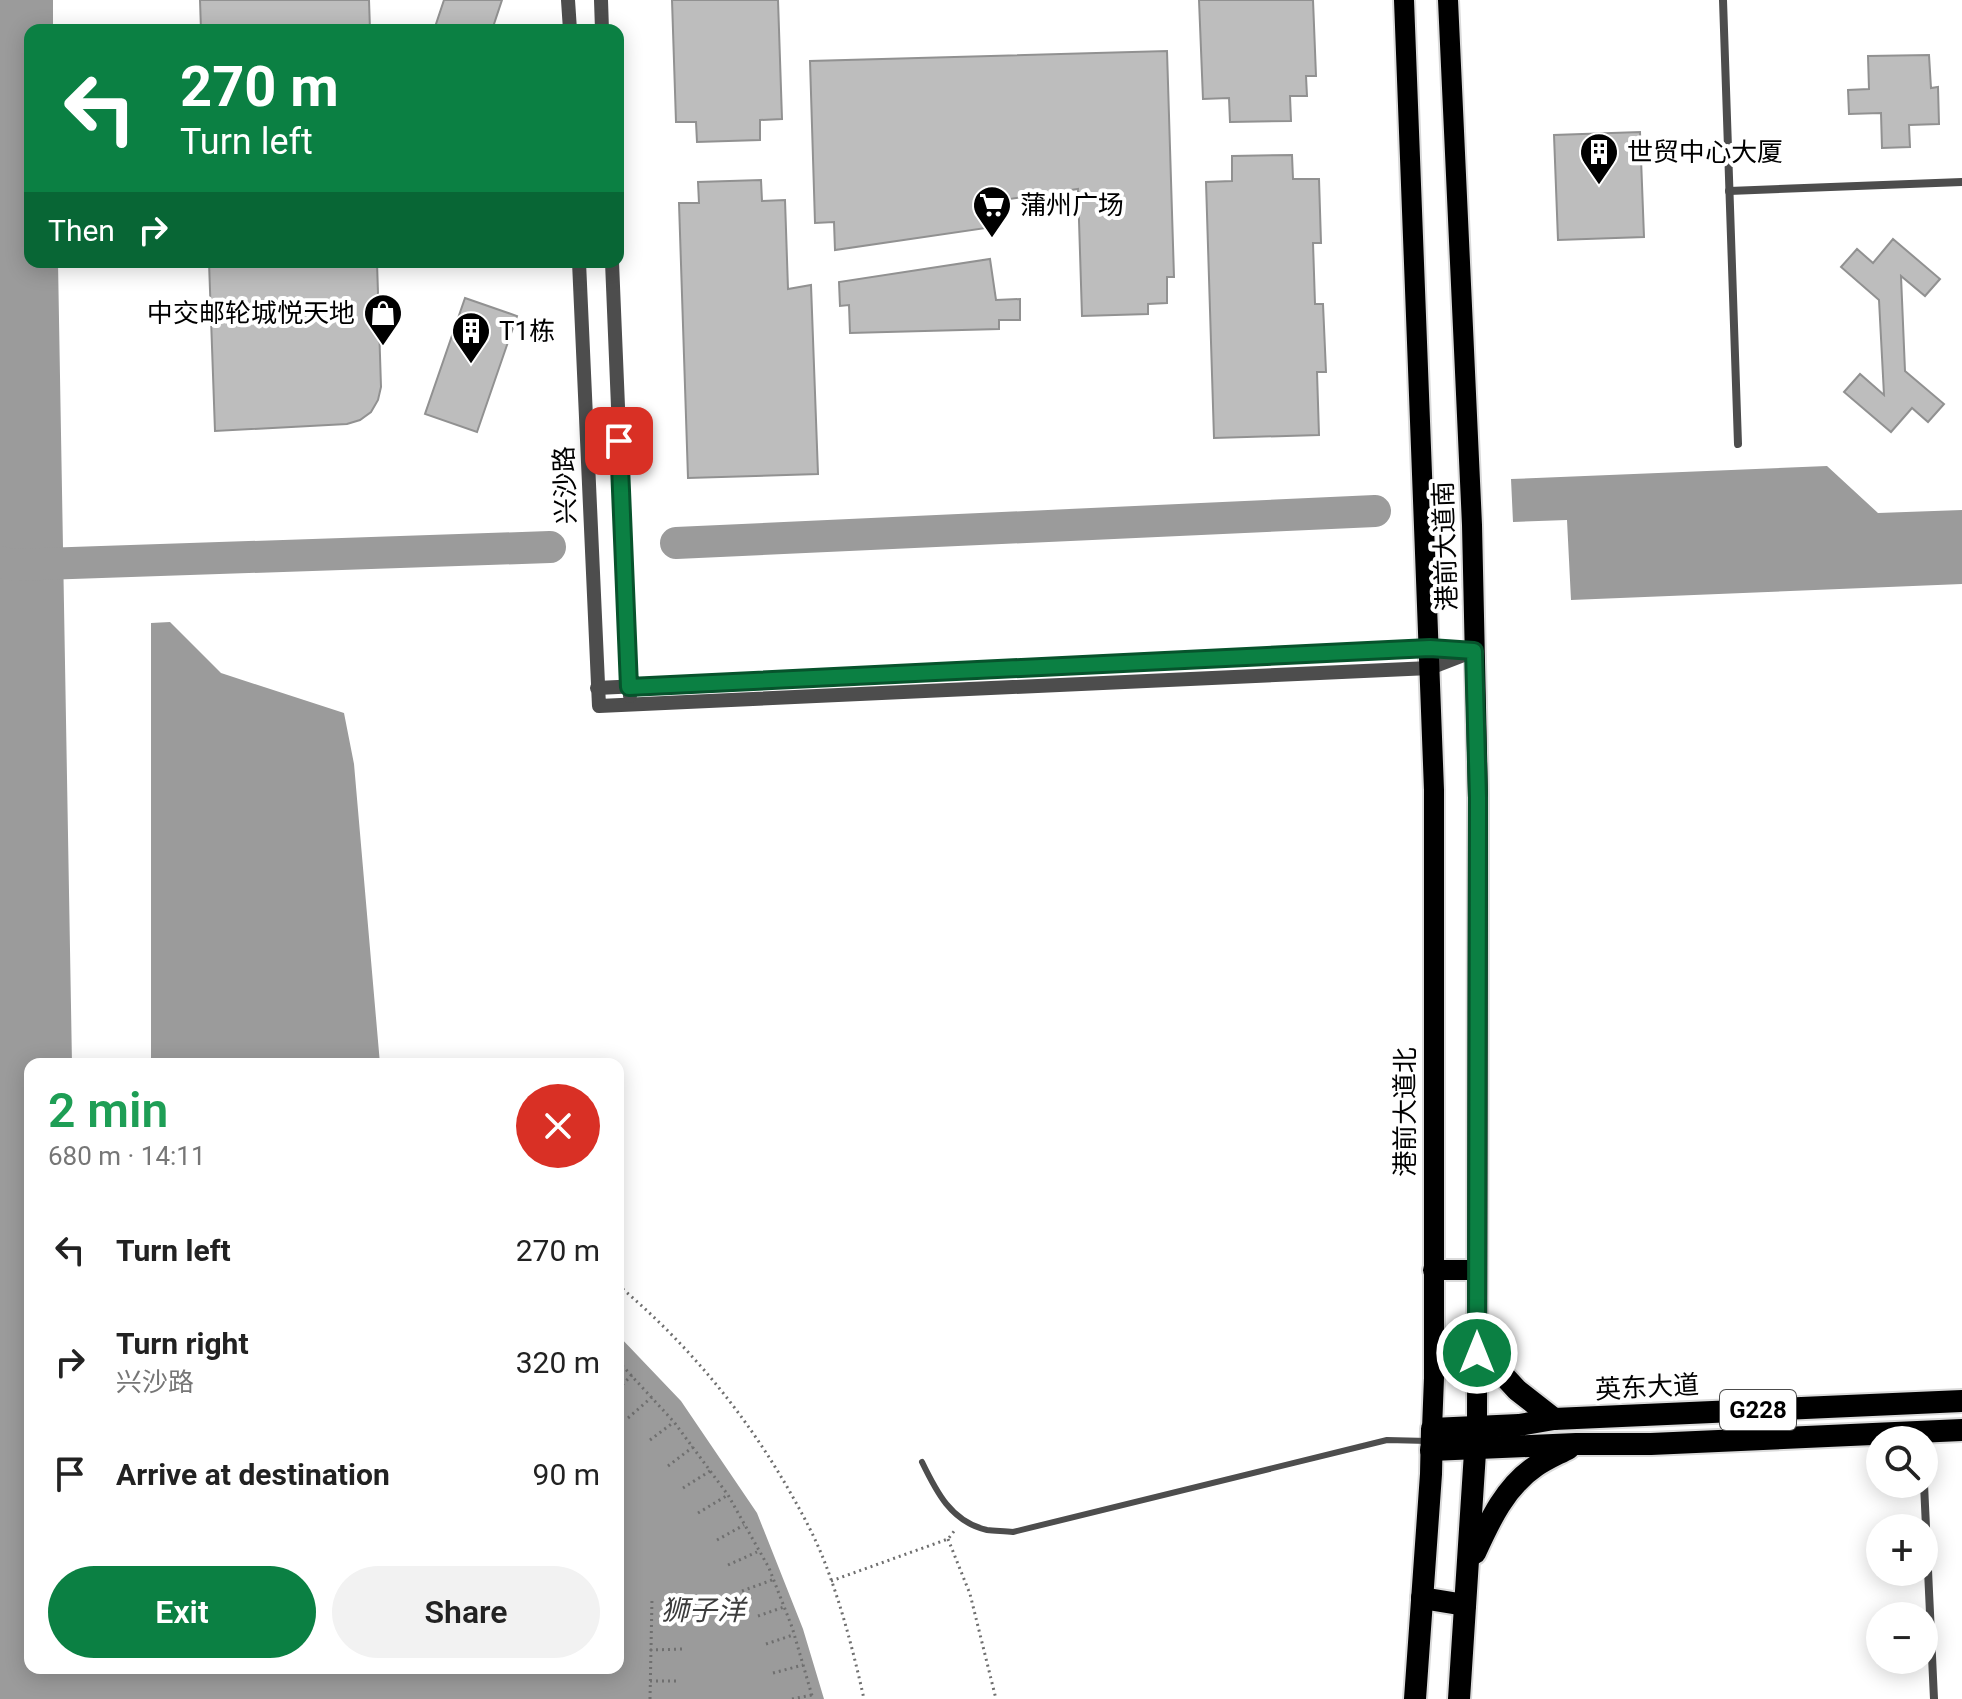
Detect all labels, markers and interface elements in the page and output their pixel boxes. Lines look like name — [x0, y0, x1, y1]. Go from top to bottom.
text: 270 m — [180, 54, 339, 120]
icon: left — [48, 56, 152, 160]
text: Turn left — [180, 121, 313, 163]
building icon: 世贸中心大厦 — [1578, 131, 1620, 186]
place label: 世贸中心大厦 — [1627, 137, 1783, 167]
supermarket icon: 蒲州广场 — [971, 184, 1013, 239]
place label: 蒲州广场 — [1020, 190, 1124, 220]
icon: right — [131, 208, 175, 252]
text: Then — [48, 213, 115, 248]
shop icon: 中交邮轮城悦天地 — [362, 292, 404, 347]
place label: 中交邮轮城悦天地 — [147, 298, 355, 328]
building icon: T1栋 — [450, 310, 492, 365]
place label: T1栋 — [499, 316, 555, 346]
pin — [585, 407, 653, 475]
icon: arrive — [597, 419, 641, 463]
street label: 兴沙路 — [549, 445, 581, 525]
street label: 港前大道南 — [1428, 481, 1462, 611]
street label: 港前大道北 — [1390, 1047, 1420, 1177]
text: 2 min — [48, 1082, 168, 1139]
button: close — [516, 1084, 600, 1168]
text: 680 m · 14:11 — [48, 1141, 206, 1171]
icon: left — [48, 1228, 92, 1272]
text: Turn left — [116, 1233, 231, 1268]
text: 270 m — [516, 1233, 600, 1268]
position arrow — [1435, 1311, 1519, 1395]
text: Turn right — [116, 1326, 249, 1361]
icon: right — [48, 1340, 92, 1384]
text: 320 m — [516, 1345, 600, 1380]
text: 兴沙路 — [116, 1367, 194, 1397]
street label: 英东大道 — [1594, 1369, 1700, 1405]
road number: G228 — [1720, 1390, 1796, 1430]
map controls — [1866, 1426, 1938, 1674]
button: search — [1866, 1426, 1938, 1498]
icon: arrive — [48, 1452, 92, 1496]
text: Arrive at destination — [116, 1457, 390, 1492]
text: 90 m — [533, 1457, 600, 1492]
button: + — [1866, 1514, 1938, 1586]
button: Exit — [48, 1566, 316, 1658]
button: Share — [332, 1566, 600, 1658]
water label: 狮子洋 — [661, 1594, 748, 1627]
button: − — [1866, 1602, 1938, 1674]

